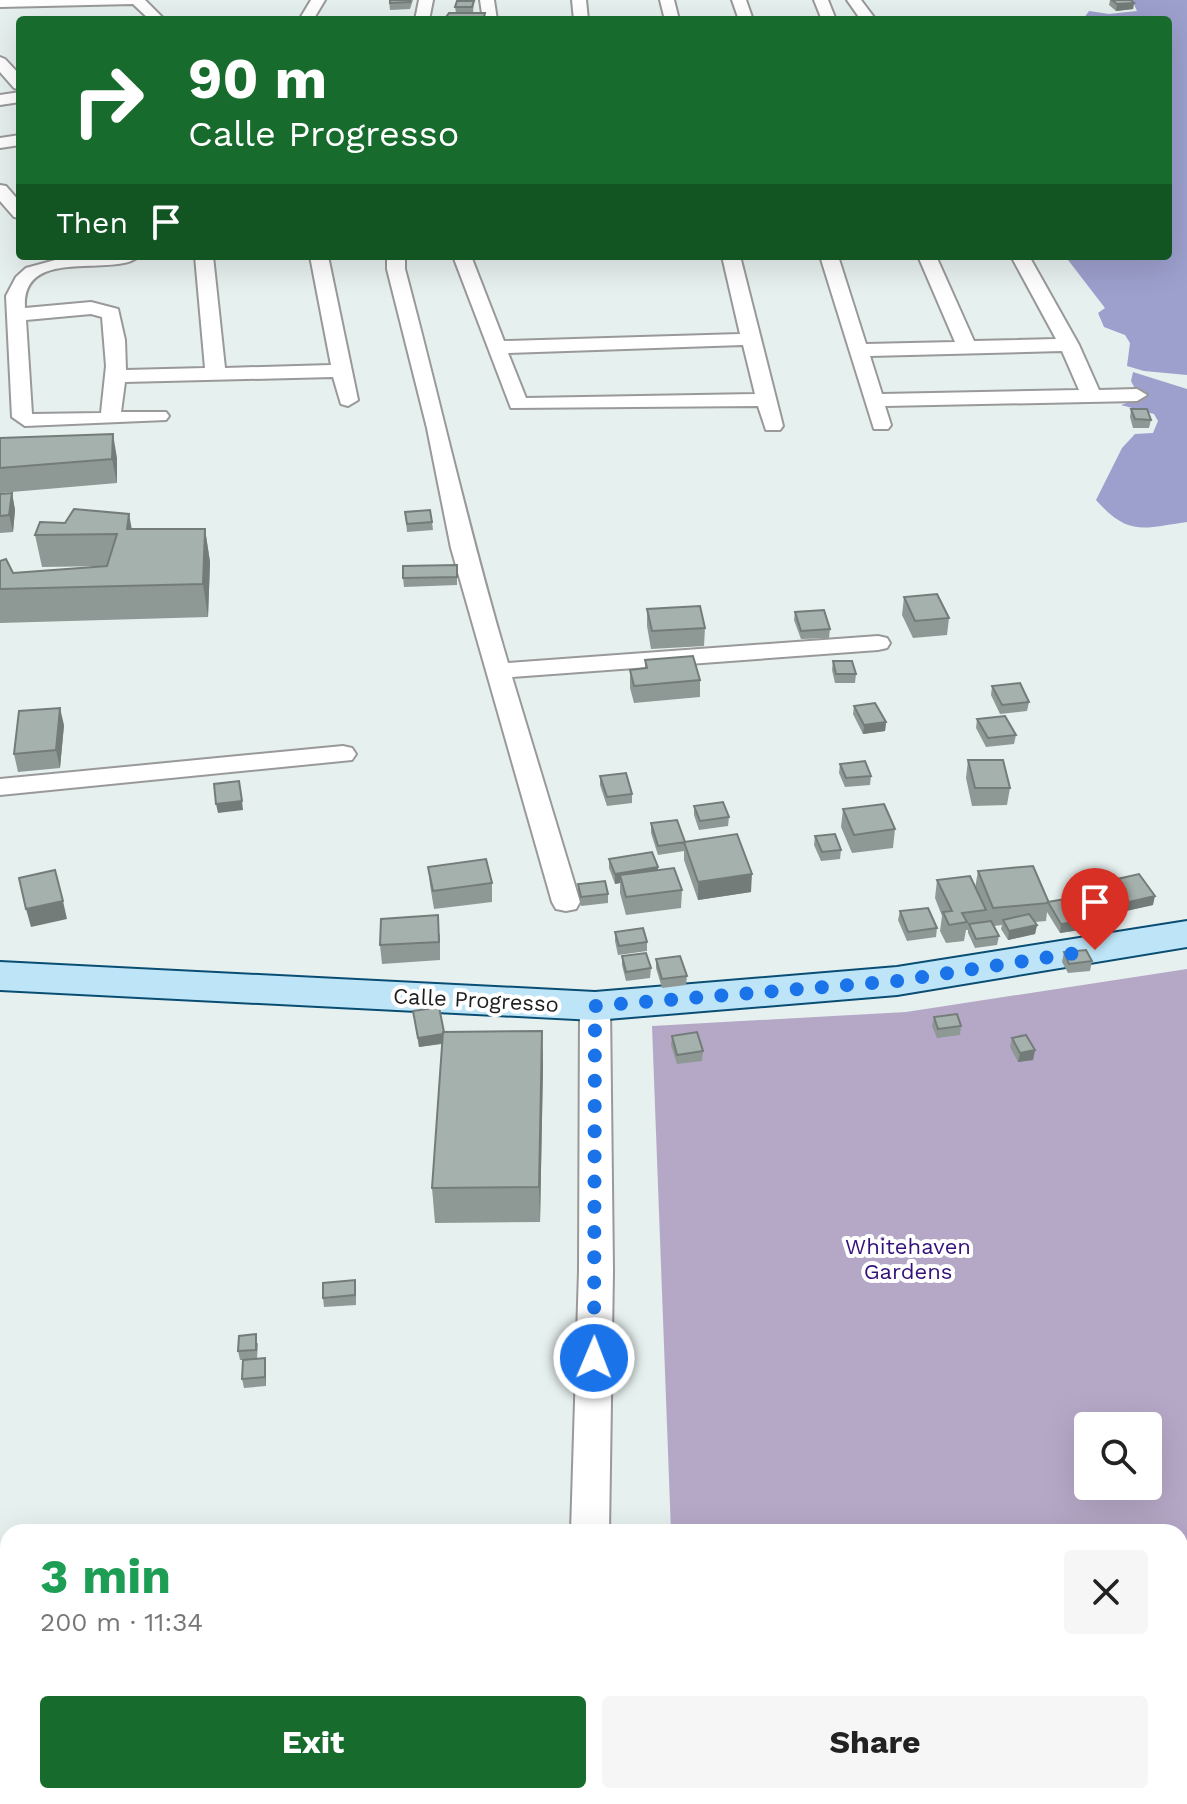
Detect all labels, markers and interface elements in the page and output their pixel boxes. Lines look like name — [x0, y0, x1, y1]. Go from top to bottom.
text: 90 m — [188, 46, 327, 112]
icon: right — [56, 48, 160, 152]
text: Calle Progresso — [188, 113, 459, 155]
icon: arrive — [144, 200, 188, 244]
text: Then — [56, 205, 128, 240]
pin — [1061, 868, 1129, 950]
icon: arrive — [1073, 880, 1117, 924]
street label: Calle Progresso — [393, 983, 559, 1017]
park label: Whitehaven Gardens — [845, 1234, 971, 1284]
position arrow — [552, 1316, 636, 1400]
map controls — [1074, 1412, 1162, 1500]
button: search — [1074, 1412, 1162, 1500]
text: 3 min — [40, 1548, 171, 1605]
button: close — [1064, 1550, 1148, 1634]
text: 200 m · 11:34 — [40, 1607, 203, 1637]
button: Exit — [40, 1696, 586, 1788]
button: Share — [602, 1696, 1148, 1788]

